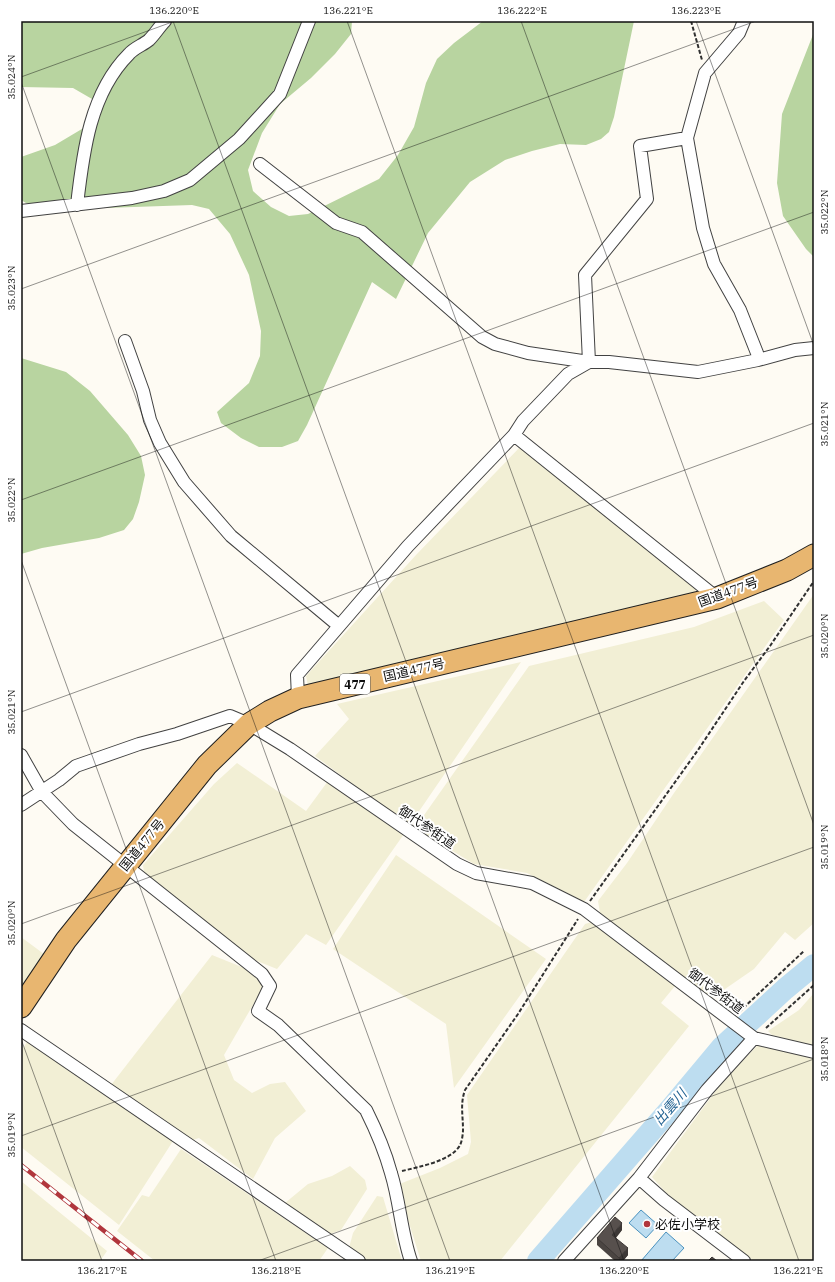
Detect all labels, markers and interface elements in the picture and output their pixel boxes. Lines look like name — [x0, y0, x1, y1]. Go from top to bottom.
text: 136.220°E — [149, 4, 199, 17]
text: 136.221°E — [323, 4, 373, 17]
text: 136.222°E — [497, 4, 547, 17]
text: 136.223°E — [671, 4, 721, 17]
text: 35.024°N — [5, 54, 18, 100]
text: 35.022°N — [818, 189, 831, 235]
text: 35.023°N — [5, 265, 18, 311]
text: 35.021°N — [818, 401, 831, 447]
text: 35.022°N — [5, 477, 18, 523]
street label: 国道477号 — [696, 573, 760, 611]
text: 35.020°N — [818, 613, 831, 659]
street label: 国道477号 — [382, 655, 446, 685]
road number: 477 — [340, 674, 370, 694]
text: 35.021°N — [5, 689, 18, 735]
street label: 御代参街道 — [395, 802, 459, 852]
street label: 国道477号 — [116, 815, 168, 875]
text: 35.019°N — [818, 824, 831, 870]
text: 35.020°N — [5, 900, 18, 946]
street label: 御代参街道 — [685, 965, 747, 1017]
text: 35.018°N — [818, 1036, 831, 1082]
water label: 出雲川 — [649, 1084, 692, 1129]
text: 35.019°N — [5, 1112, 18, 1158]
place label: 必佐小学校 — [655, 1216, 720, 1233]
marker: 必佐小学校 — [642, 1219, 652, 1229]
text: 136.217°E — [77, 1264, 127, 1277]
text: 136.218°E — [251, 1264, 301, 1277]
text: 136.219°E — [425, 1264, 475, 1277]
text: 136.220°E — [599, 1264, 649, 1277]
text: 136.221°E — [773, 1264, 823, 1277]

